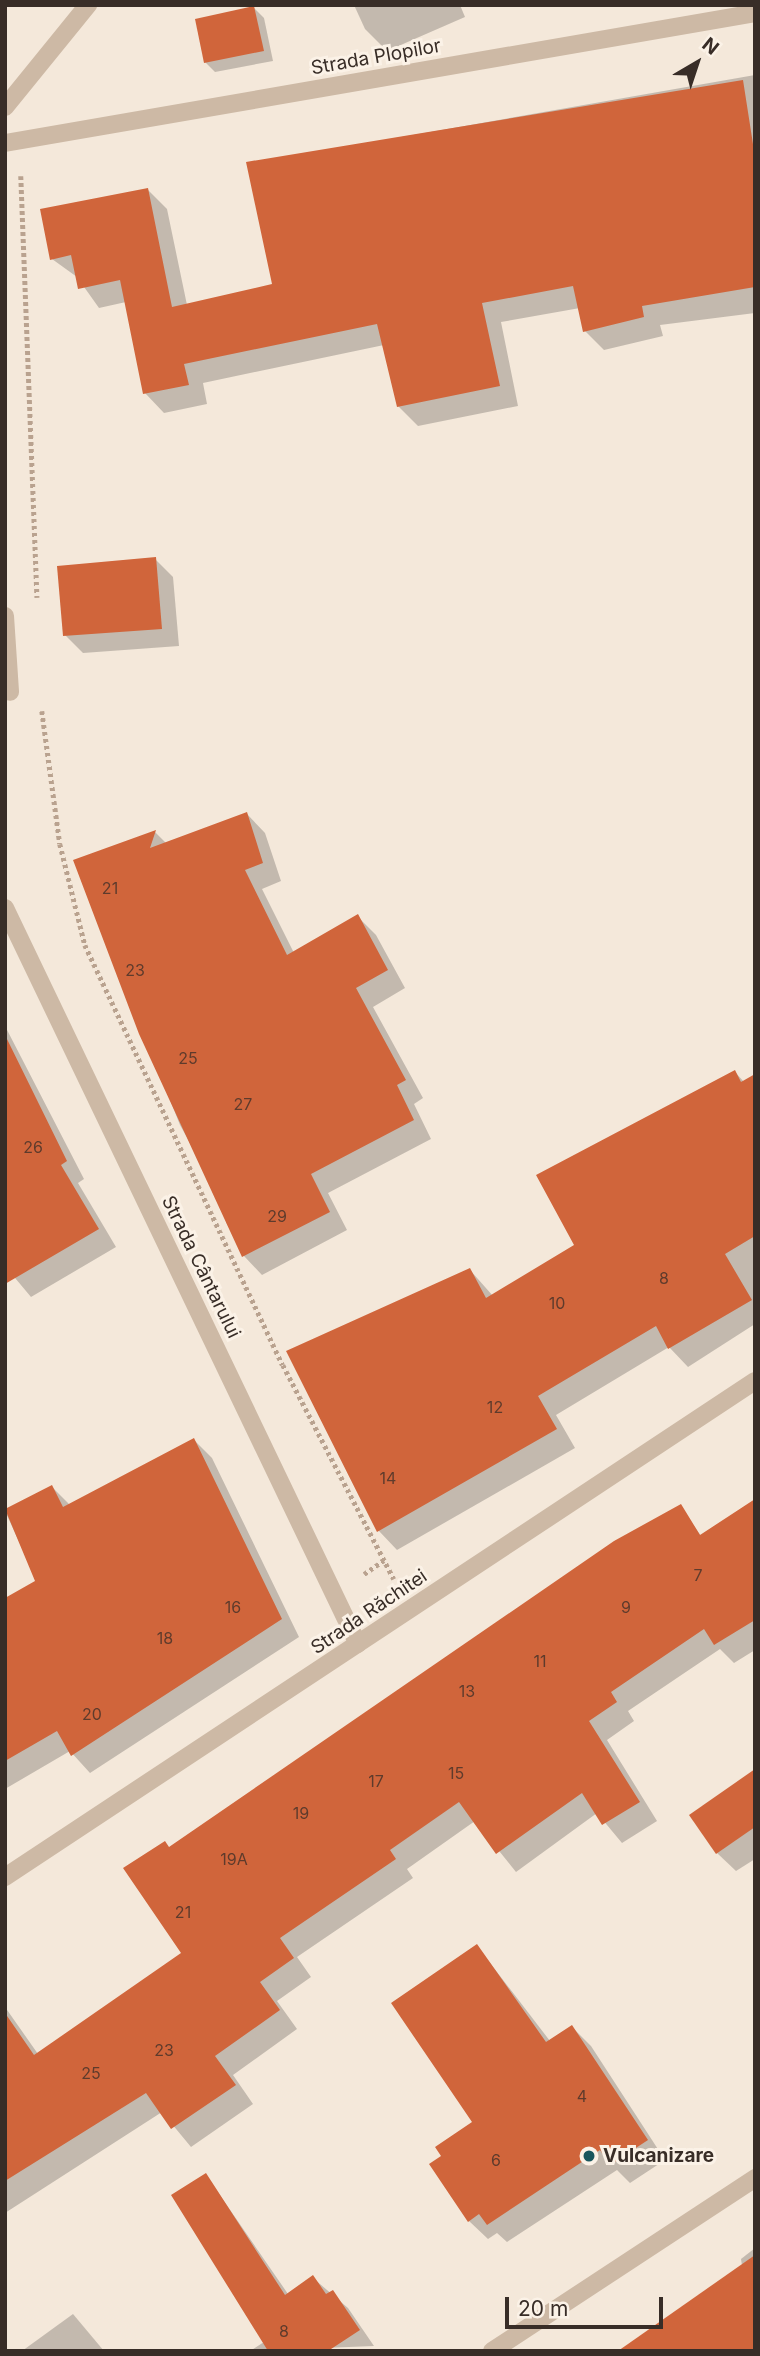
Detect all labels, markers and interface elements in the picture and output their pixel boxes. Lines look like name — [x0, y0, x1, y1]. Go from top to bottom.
north arrow — [662, 28, 732, 98]
text: N — [698, 33, 723, 60]
street label: Strada Plopilor — [309, 34, 443, 80]
house number: 21 — [102, 878, 118, 898]
house number: 23 — [125, 960, 145, 980]
house number: 25 — [178, 1048, 198, 1068]
house number: 27 — [234, 1094, 252, 1114]
house number: 26 — [23, 1137, 43, 1157]
street label: Strada Cântarului — [157, 1192, 245, 1342]
house number: 29 — [267, 1206, 287, 1226]
house number: 8 — [659, 1268, 669, 1288]
house number: 10 — [549, 1293, 565, 1313]
house number: 12 — [487, 1397, 503, 1417]
house number: 14 — [380, 1468, 396, 1488]
street label: Strada Răchitei — [307, 1565, 431, 1659]
house number: 7 — [693, 1565, 703, 1585]
house number: 16 — [225, 1597, 241, 1617]
house number: 9 — [621, 1597, 631, 1617]
house number: 18 — [157, 1628, 173, 1648]
house number: 11 — [533, 1651, 547, 1671]
house number: 13 — [459, 1681, 475, 1701]
house number: 20 — [82, 1704, 102, 1724]
house number: 15 — [448, 1763, 464, 1783]
house number: 17 — [368, 1771, 384, 1791]
house number: 19 — [293, 1803, 309, 1823]
house number: 19A — [220, 1849, 248, 1869]
house number: 21 — [175, 1902, 191, 1922]
house number: 23 — [154, 2040, 174, 2060]
house number: 25 — [81, 2063, 101, 2083]
house number: 4 — [577, 2086, 587, 2106]
place label: Vulcanizare — [603, 2145, 714, 2167]
marker: Vulcanizare — [581, 2148, 597, 2164]
house number: 6 — [491, 2150, 501, 2170]
scale bar — [508, 2282, 666, 2326]
text: 20 m — [518, 2296, 568, 2321]
house number: 8 — [279, 2321, 289, 2341]

